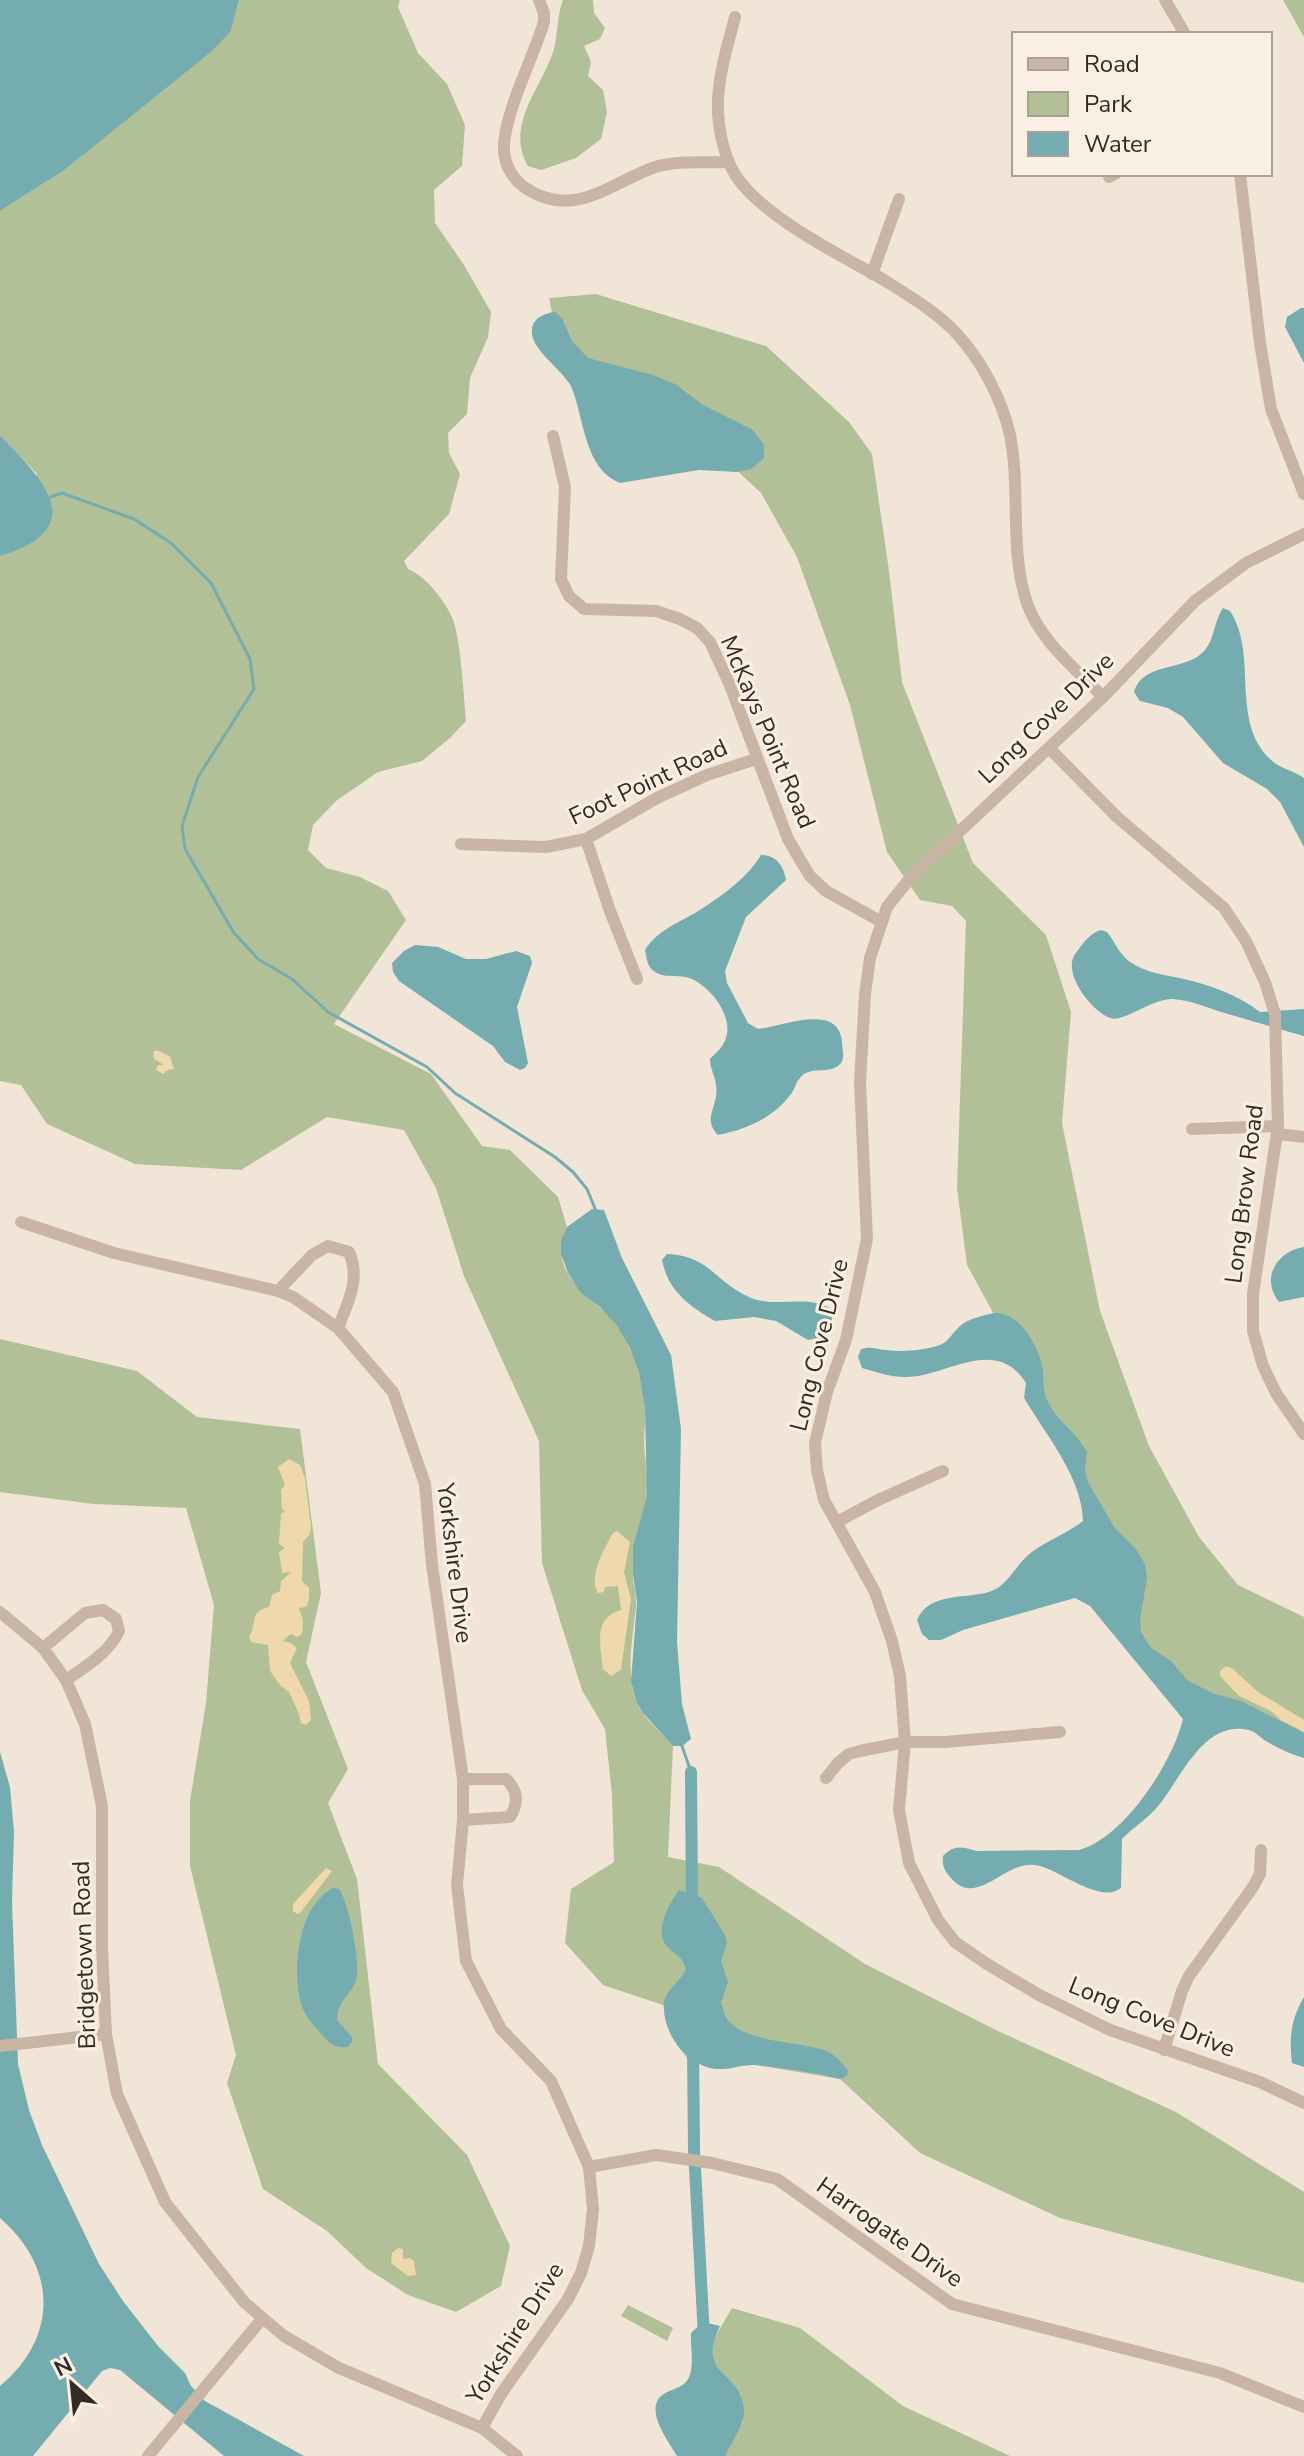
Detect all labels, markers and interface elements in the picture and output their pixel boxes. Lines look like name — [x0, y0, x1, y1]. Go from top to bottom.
legend — [1012, 32, 1272, 176]
text: Road — [1084, 48, 1140, 80]
text: Park — [1084, 88, 1133, 120]
text: Water — [1084, 128, 1152, 160]
street label: McKays Point Road — [713, 631, 823, 833]
street label: Long Cove Drive — [971, 645, 1121, 791]
street label: Foot Point Road — [564, 731, 732, 833]
street label: Long Brow Road — [1217, 1103, 1271, 1285]
street label: Long Cove Drive — [782, 1255, 856, 1435]
street label: Yorkshire Drive — [429, 1480, 481, 1645]
street label: Bridgetown Road — [65, 1860, 103, 2050]
street label: Long Cove Drive — [1064, 1969, 1240, 2065]
street label: Harrogate Drive — [810, 2169, 970, 2295]
street label: Yorkshire Drive — [458, 2256, 571, 2411]
north arrow — [32, 2344, 112, 2424]
text: N — [49, 2350, 78, 2384]

